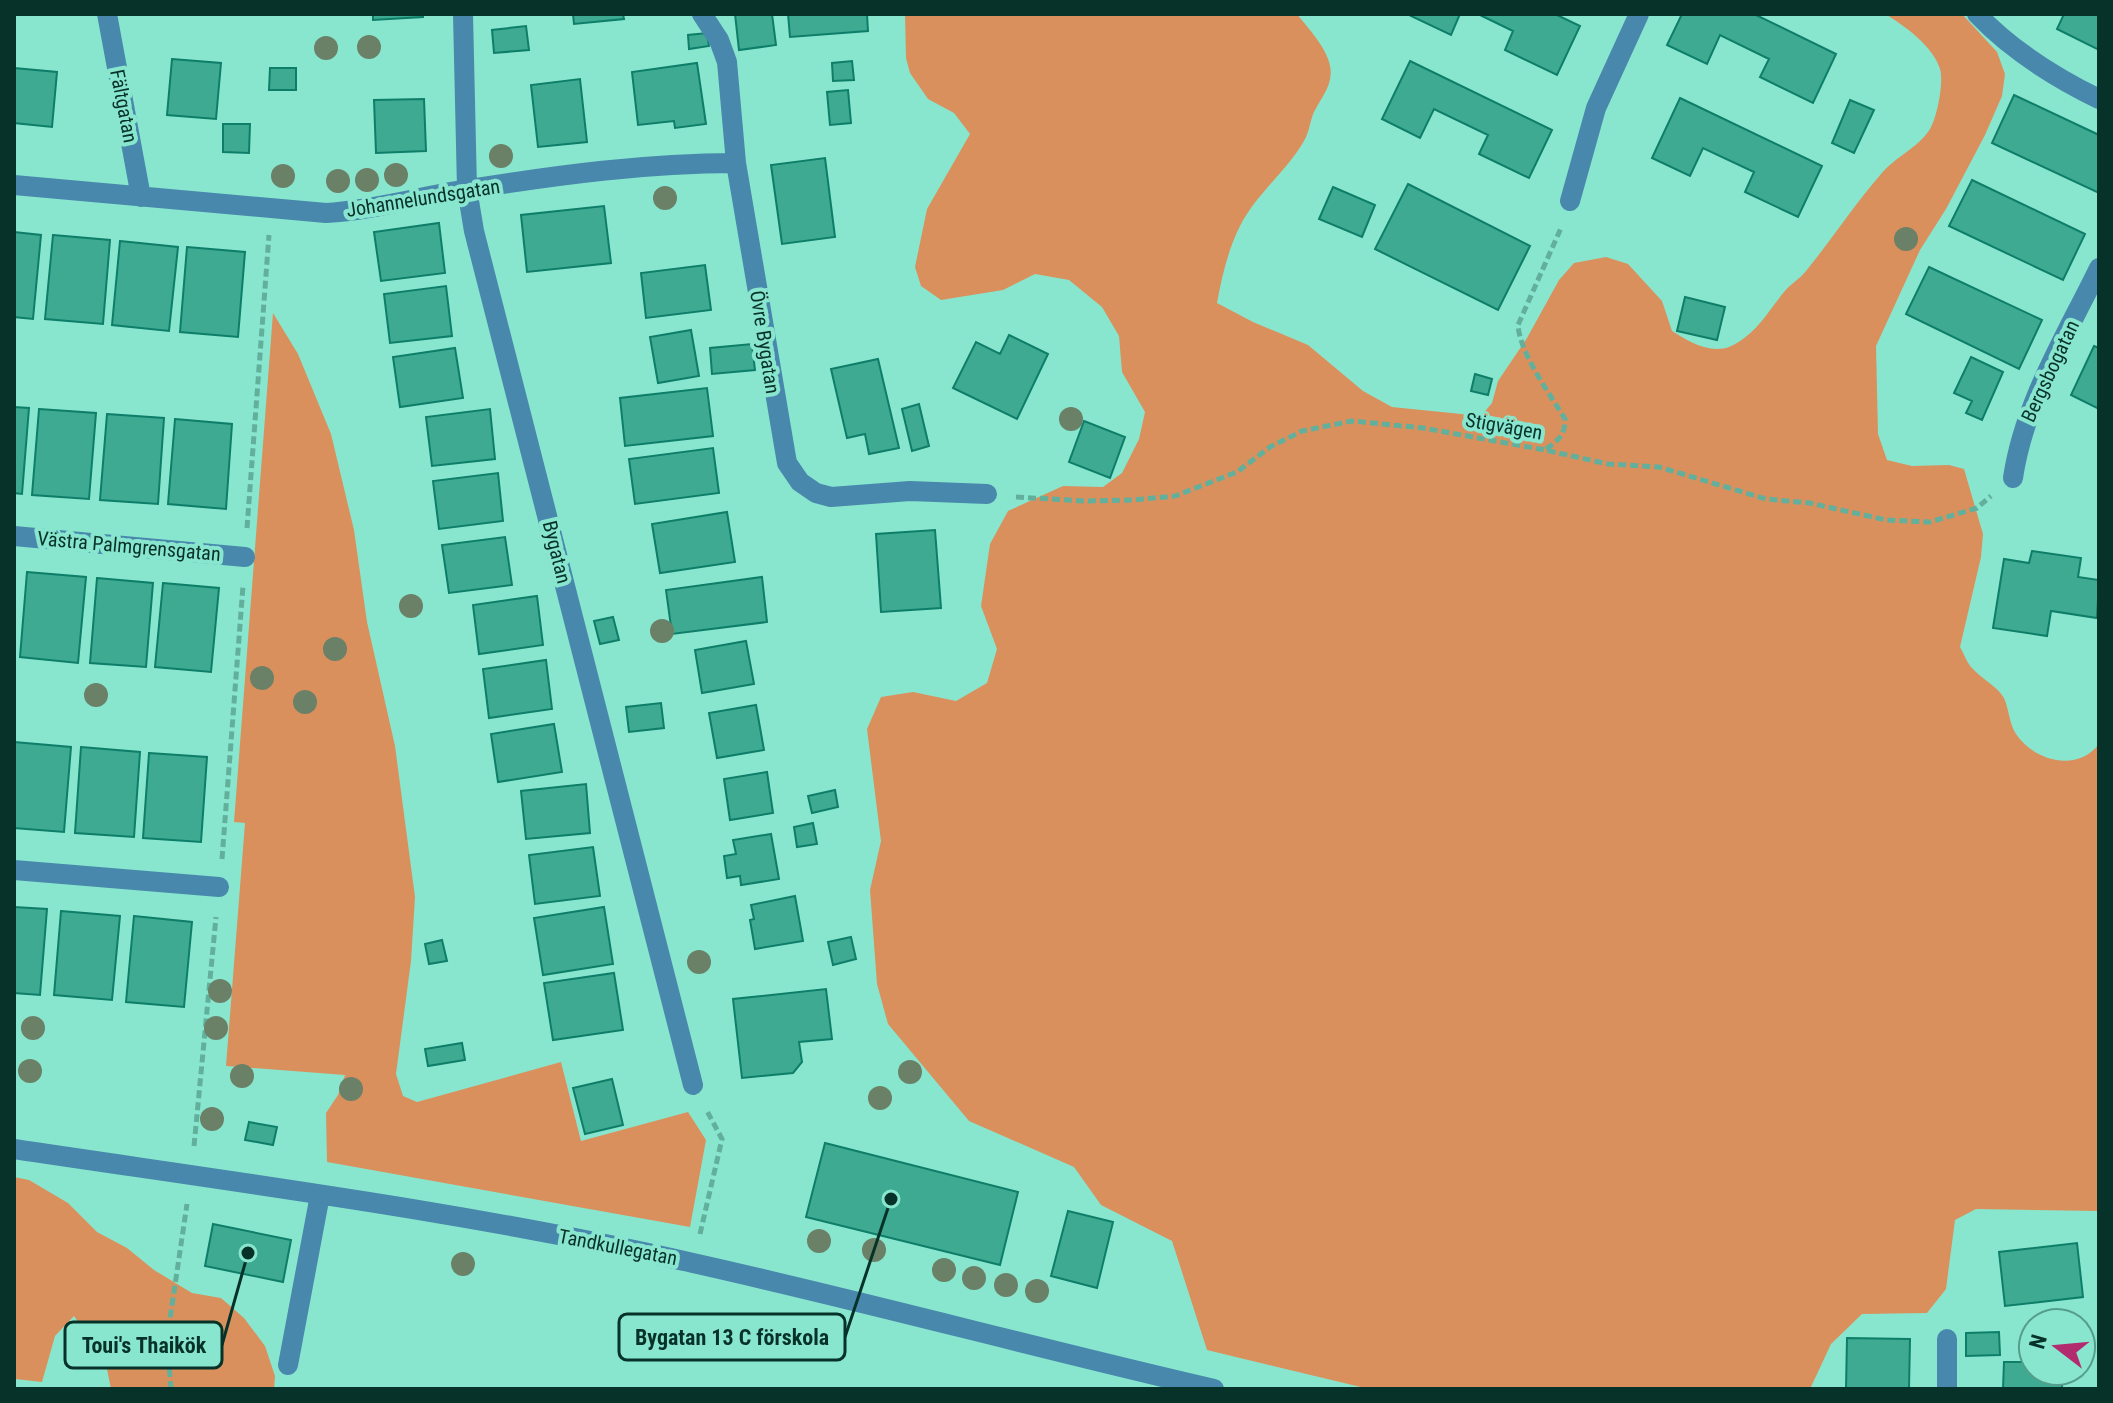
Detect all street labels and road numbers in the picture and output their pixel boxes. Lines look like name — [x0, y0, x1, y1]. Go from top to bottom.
street label: Fältgatan — [105, 67, 143, 145]
street label: Johannelundsgatan — [344, 174, 502, 222]
street label: Övre Bygatan — [745, 289, 785, 395]
street label: Bergsbogatan — [2016, 316, 2084, 426]
street label: Stigvägen — [1464, 407, 1544, 445]
street label: Bygatan — [538, 518, 576, 586]
street label: Västra Palmgrensgatan — [36, 526, 222, 566]
street label: Tandkullegatan — [557, 1224, 679, 1270]

